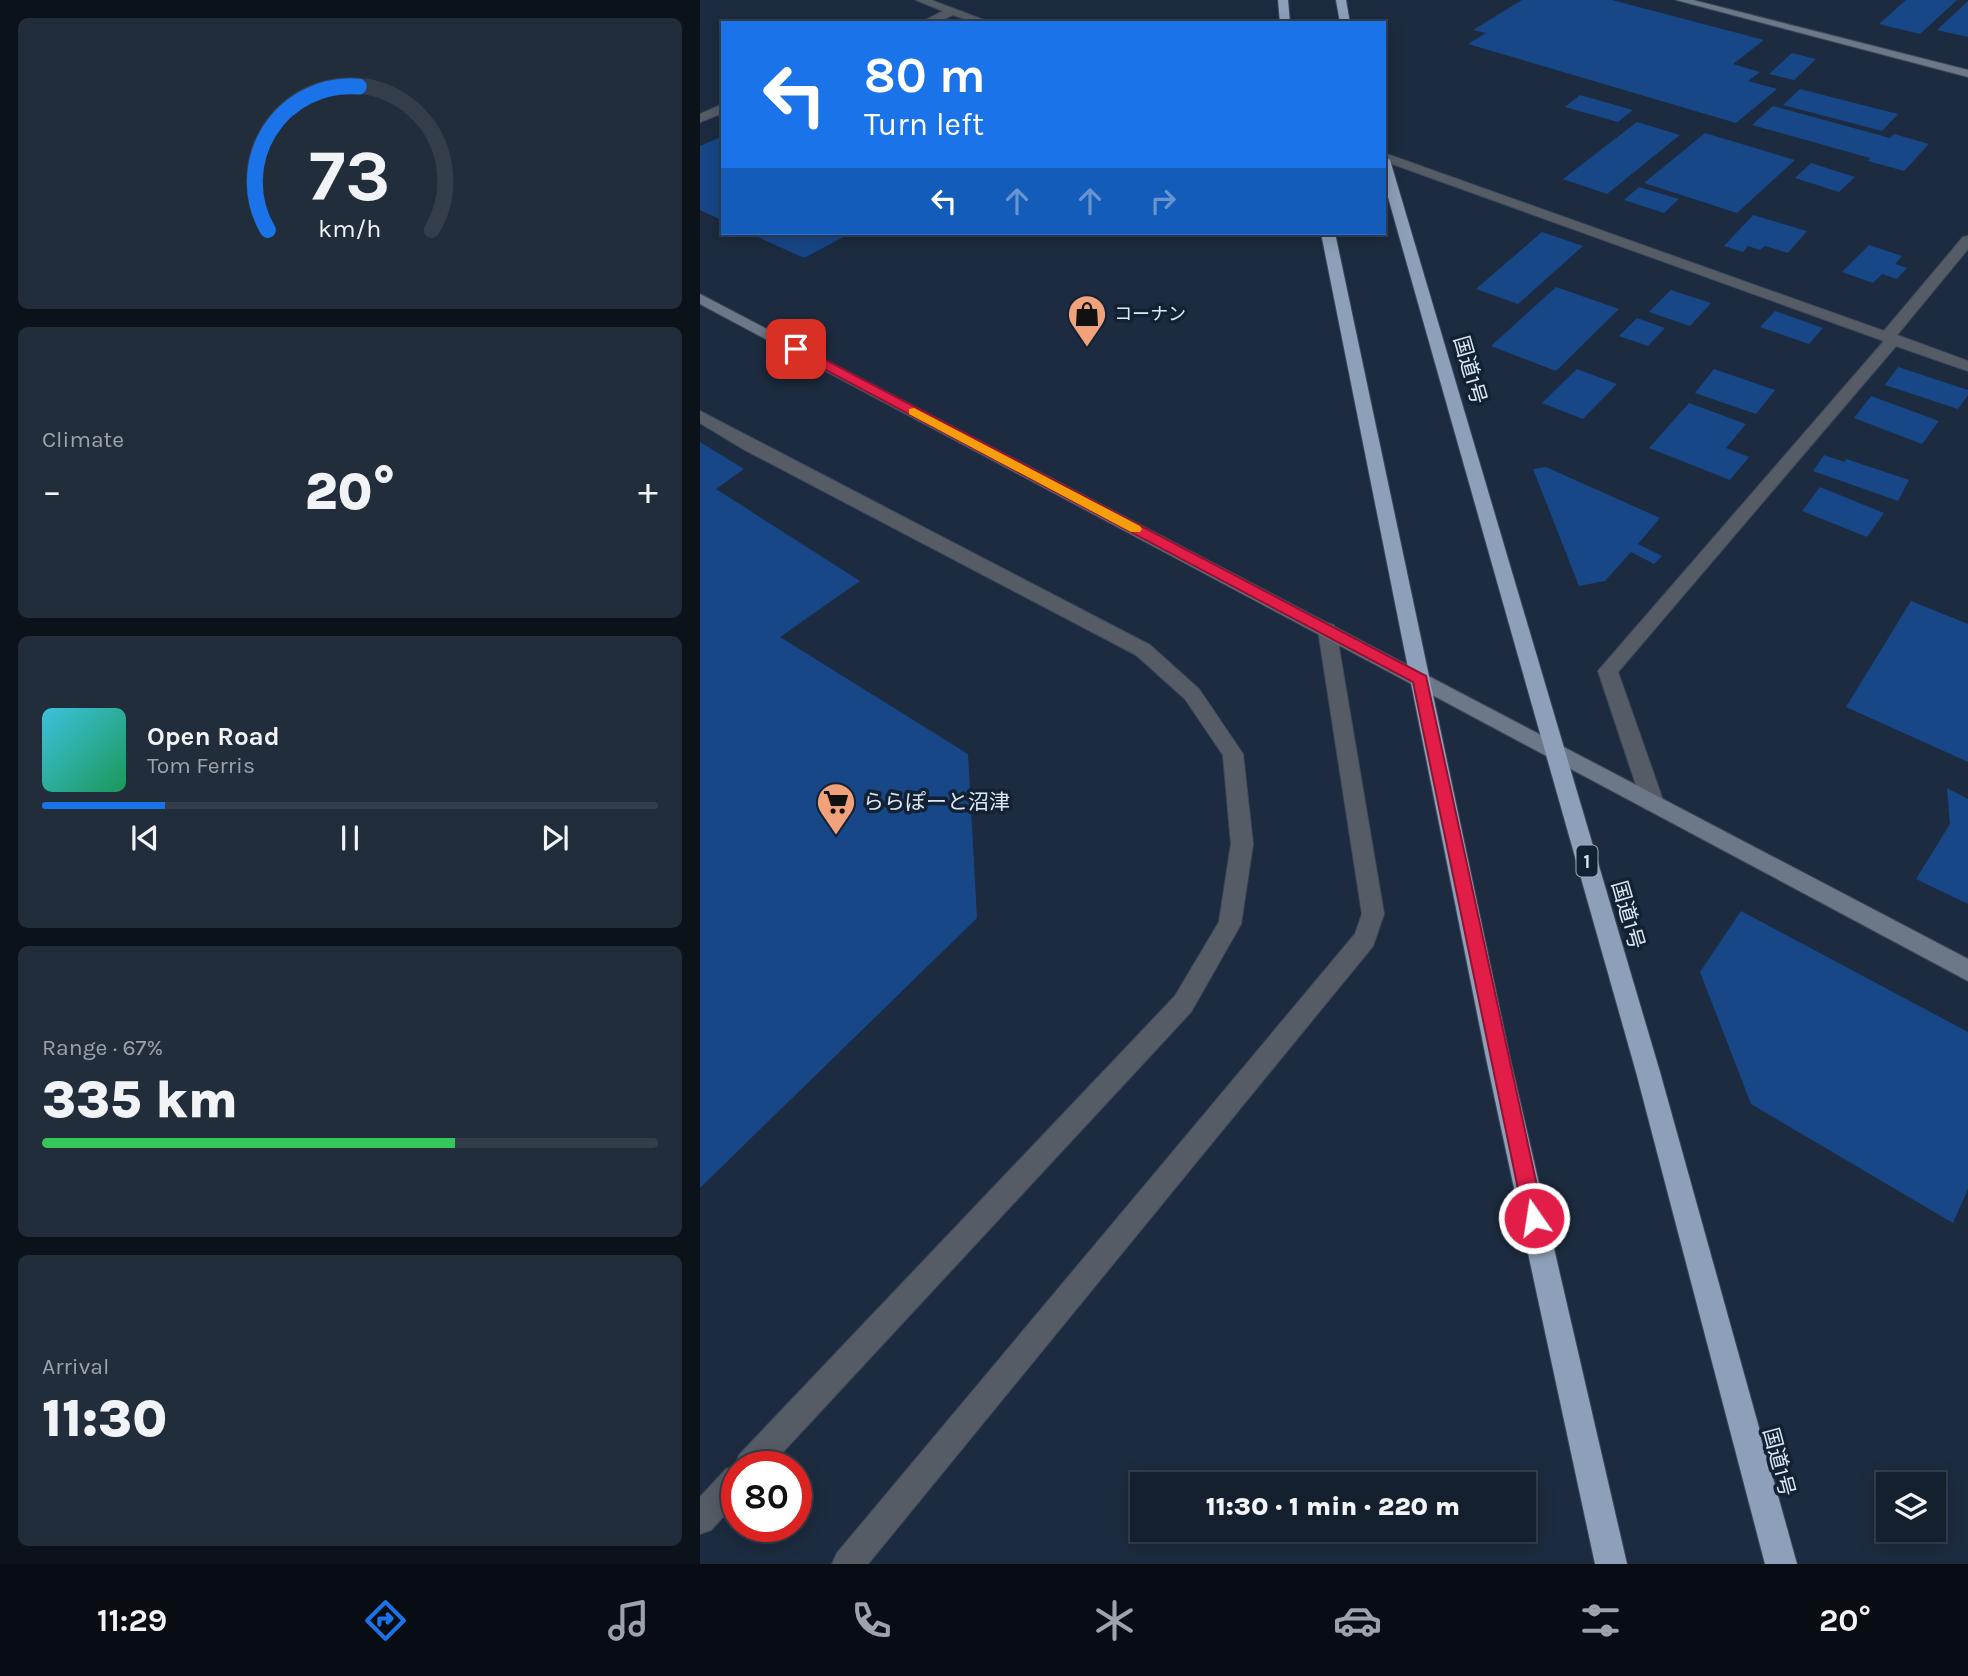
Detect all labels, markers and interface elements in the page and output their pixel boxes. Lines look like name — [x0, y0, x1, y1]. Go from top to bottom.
text: 80 m — [864, 47, 986, 104]
icon: left — [749, 49, 840, 140]
text: Turn left — [864, 106, 984, 143]
text: 73 — [309, 133, 391, 218]
icon: left — [925, 182, 963, 220]
icon: ahead — [998, 182, 1036, 220]
icon: ahead — [1071, 182, 1109, 220]
icon: right — [1144, 182, 1182, 220]
text: km/h — [318, 213, 382, 242]
shop icon: コーナン — [1066, 293, 1108, 348]
place label: コーナン — [1114, 303, 1186, 325]
pin — [766, 319, 826, 379]
icon: arrive — [777, 330, 815, 368]
street label: 国道1号 — [1449, 333, 1491, 407]
text: Climate — [42, 426, 124, 453]
text: 20° — [305, 461, 395, 522]
text: − — [42, 469, 62, 514]
text: + — [638, 469, 658, 514]
text: Open Road — [147, 721, 280, 752]
text: Tom Ferris — [147, 752, 255, 779]
supermarket icon: ららぽーと沼津 — [815, 781, 857, 836]
place label: ららぽーと沼津 — [863, 790, 1010, 814]
icon: previous — [126, 819, 164, 857]
icon: pause — [331, 819, 369, 857]
icon: next — [536, 819, 574, 857]
road number: 1 — [1576, 846, 1598, 876]
street label: 国道1号 — [1607, 878, 1649, 952]
text: Range · 67% — [42, 1034, 163, 1061]
text: 335 km — [42, 1069, 238, 1130]
position arrow — [1497, 1181, 1571, 1255]
text: Arrival — [42, 1353, 109, 1380]
text: 11:30 — [42, 1388, 167, 1449]
street label: 国道1号 — [1758, 1425, 1800, 1499]
speed limit sign: 80 — [721, 1451, 812, 1542]
map controls — [1876, 1472, 1946, 1542]
button: layers — [1876, 1472, 1946, 1542]
text: 11:30 · 1 min · 220 m — [1206, 1491, 1460, 1522]
icon: directions — [361, 1596, 410, 1645]
icon: music — [604, 1596, 653, 1645]
icon: phone — [847, 1596, 896, 1645]
icon: climate — [1090, 1596, 1139, 1645]
icon: car — [1333, 1596, 1382, 1645]
icon: filters — [1576, 1596, 1625, 1645]
text: 11:29 — [97, 1602, 167, 1639]
text: 20° — [1819, 1602, 1871, 1639]

